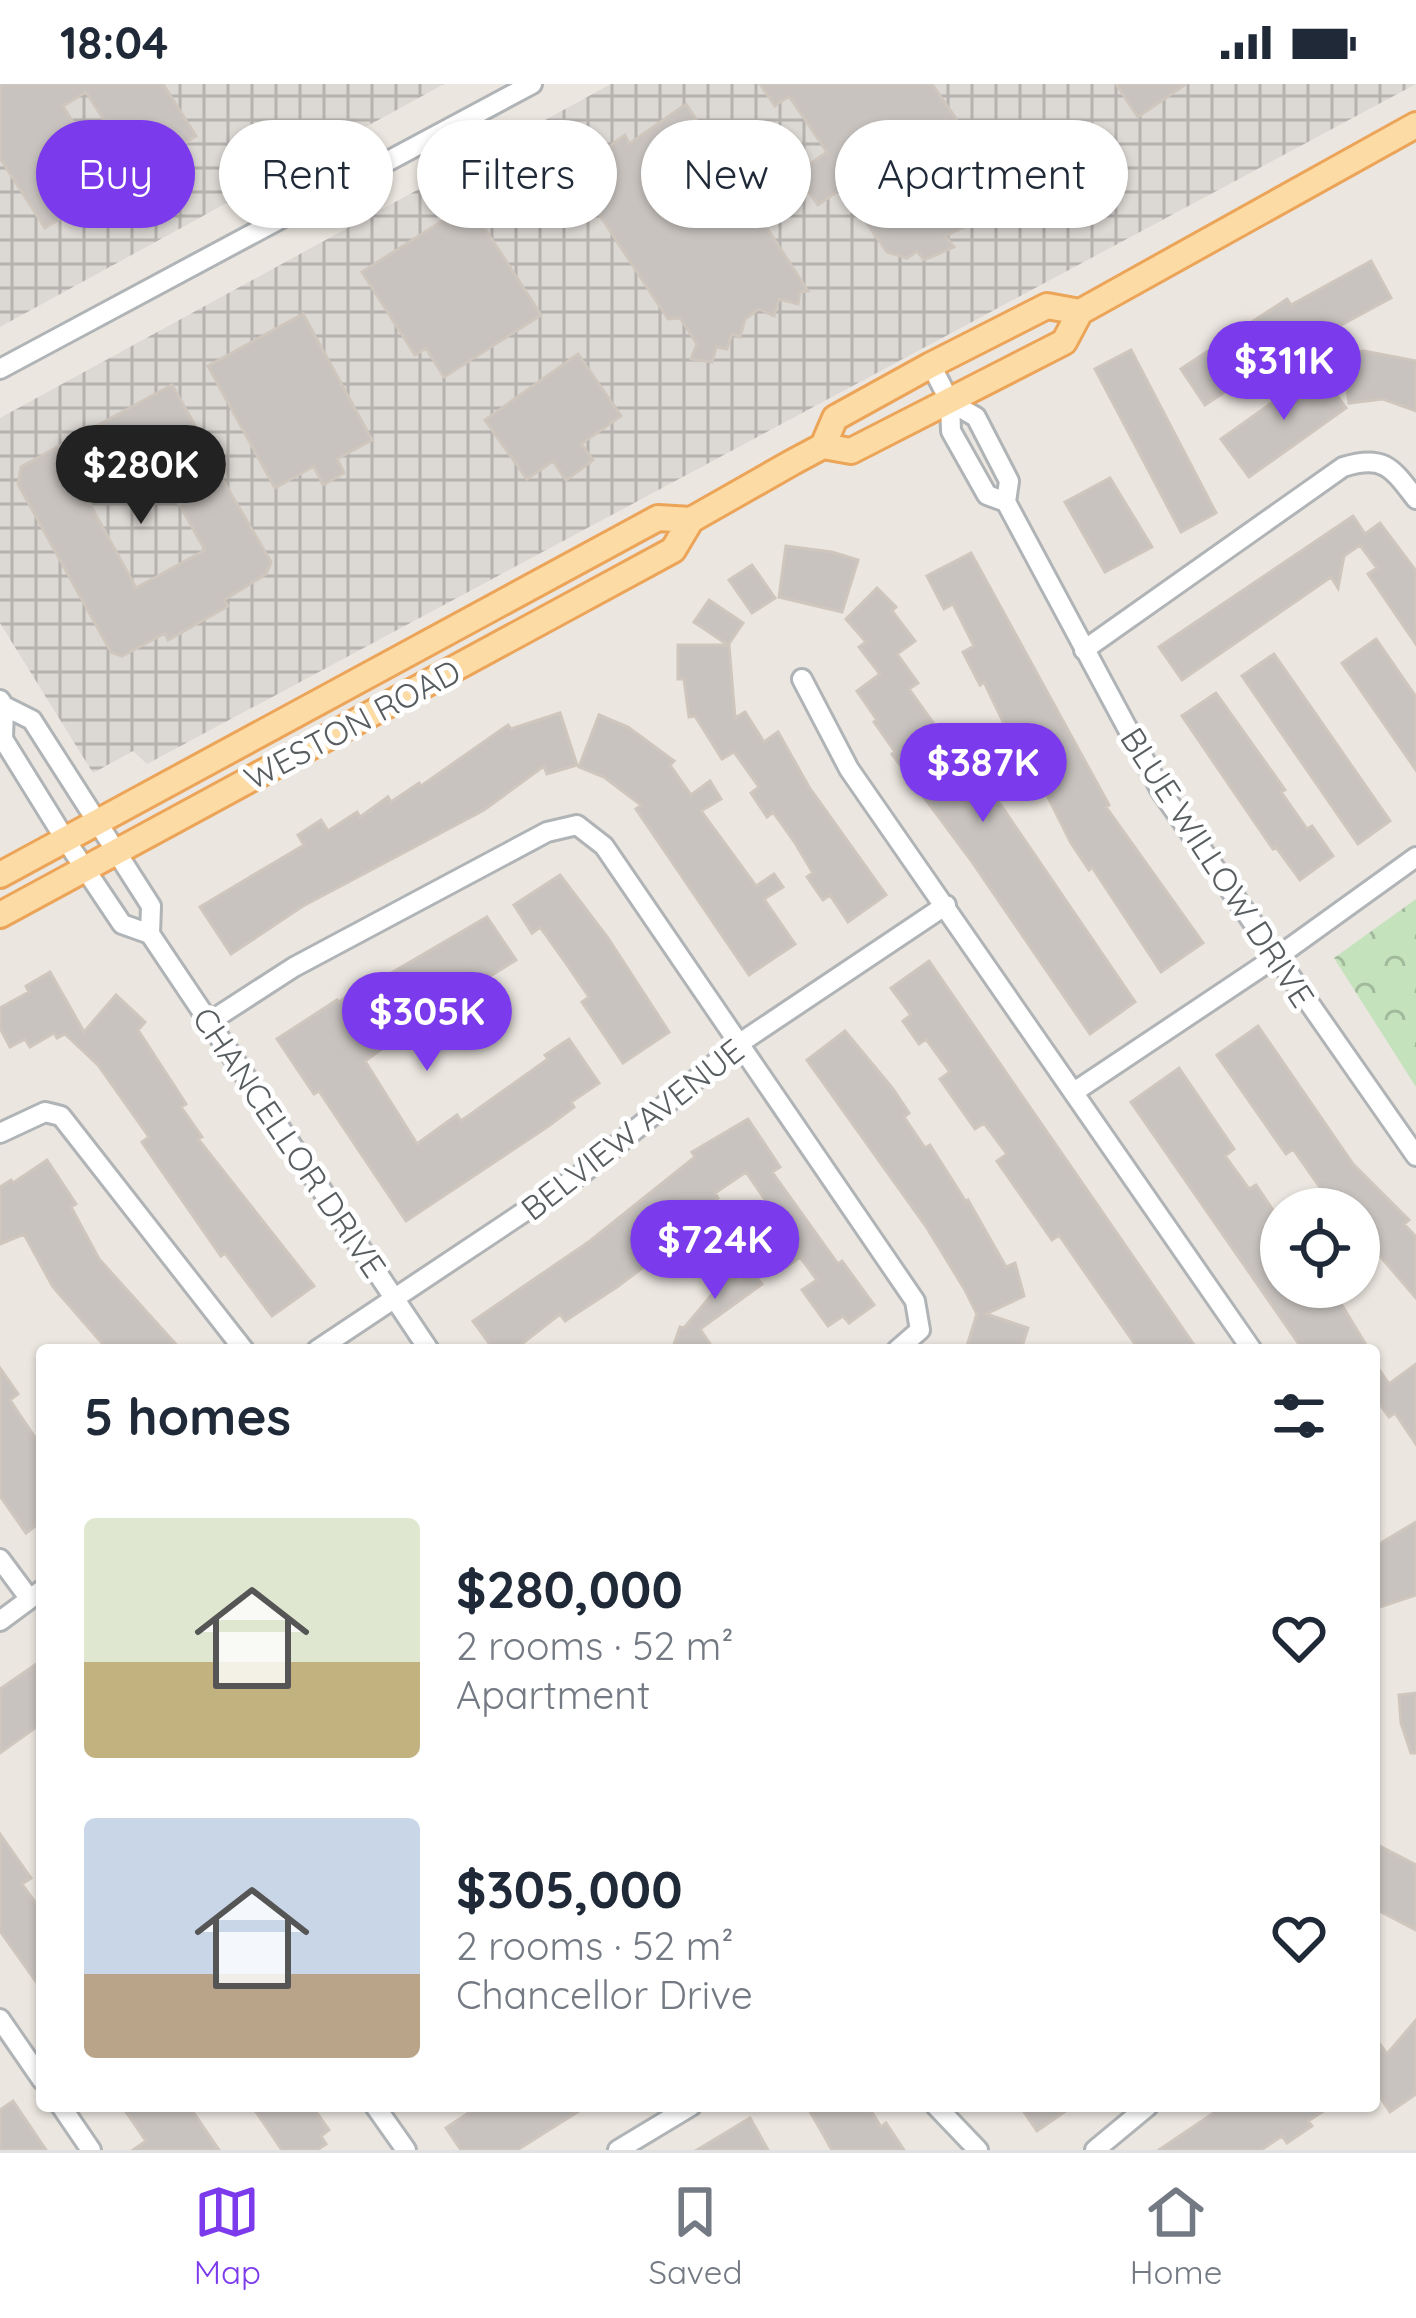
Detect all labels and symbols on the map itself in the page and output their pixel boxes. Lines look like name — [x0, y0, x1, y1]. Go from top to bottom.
pin: $311K — [1200, 321, 1368, 423]
pin: $280K — [57, 425, 225, 527]
street label: WESTON ROAD — [237, 650, 467, 798]
street label: BLUE WILLOW DRIVE — [1112, 719, 1324, 1015]
pin: $387K — [899, 723, 1067, 825]
pin: $305K — [343, 972, 511, 1074]
street label: CHANCELLOR DRIVE — [184, 999, 396, 1285]
street label: BELVIEW AVENUE — [512, 1029, 752, 1229]
pin: $724K — [631, 1200, 799, 1302]

